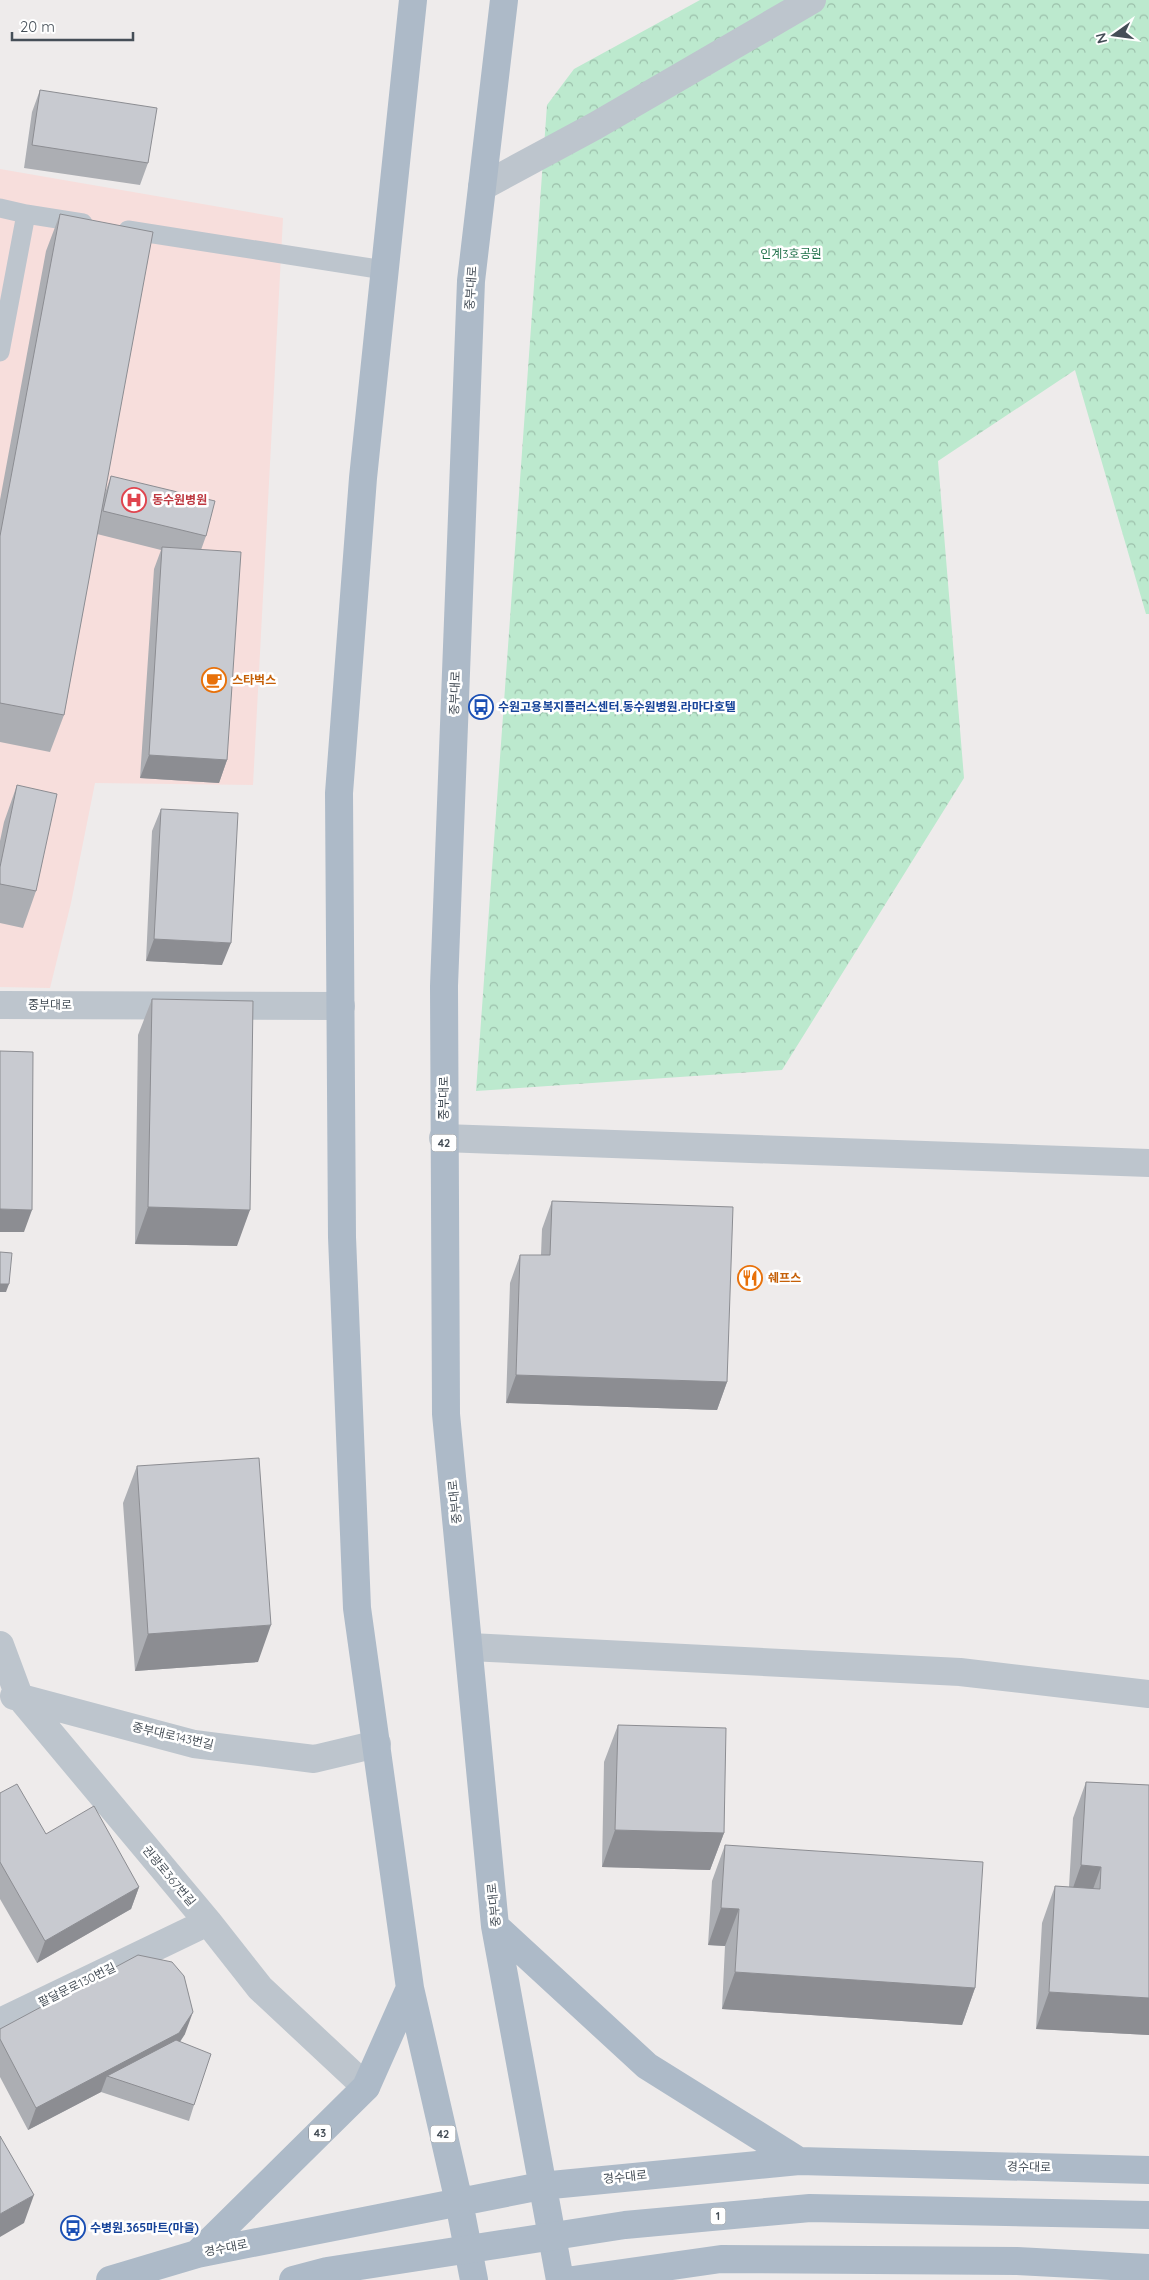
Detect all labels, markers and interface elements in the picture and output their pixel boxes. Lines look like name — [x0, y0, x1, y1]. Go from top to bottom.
scale bar — [12, 10, 134, 42]
north arrow — [1089, 10, 1139, 60]
text: 20 m — [20, 17, 55, 36]
text: N — [1091, 31, 1111, 45]
park label: 인계3호공원 — [760, 246, 822, 261]
street label: 중부대로 — [461, 265, 480, 311]
hospital icon: 동수원병원 — [121, 487, 147, 513]
place label: 동수원병원 — [152, 492, 207, 507]
cafe icon: 스타벅스 — [201, 667, 227, 693]
street label: 중부대로 — [446, 671, 463, 715]
place label: 스타벅스 — [232, 672, 276, 687]
bus stop icon: 수원고용복지플러스센터.동수원병원.라마다호텔 — [468, 694, 494, 720]
place label: 수원고용복지플러스센터.동수원병원.라마다호텔 — [498, 699, 736, 714]
street label: 중부대로 — [28, 997, 72, 1012]
street label: 중부대로 — [436, 1076, 451, 1120]
road number: 42 — [432, 1134, 456, 1152]
restaurant icon: 쉐프스 — [737, 1265, 763, 1291]
place label: 쉐프스 — [768, 1270, 801, 1285]
street label: 중부대로 — [445, 1479, 464, 1525]
street label: 중부대로143번길 — [131, 1719, 215, 1752]
street label: 권광로367번길 — [140, 1842, 199, 1909]
street label: 중부대로 — [484, 1882, 503, 1928]
street label: 팔달문로130번길 — [36, 1959, 118, 2010]
road number: 43 — [309, 2124, 331, 2142]
road number: 42 — [430, 2126, 456, 2142]
street label: 경수대로 — [1007, 2159, 1051, 2174]
street label: 경수대로 — [602, 2167, 648, 2186]
road number: 1 — [710, 2208, 726, 2224]
bus stop icon: 수병원.365마트(마을) — [60, 2215, 86, 2241]
place label: 수병원.365마트(마을) — [90, 2220, 199, 2235]
street label: 경수대로 — [203, 2236, 249, 2259]

